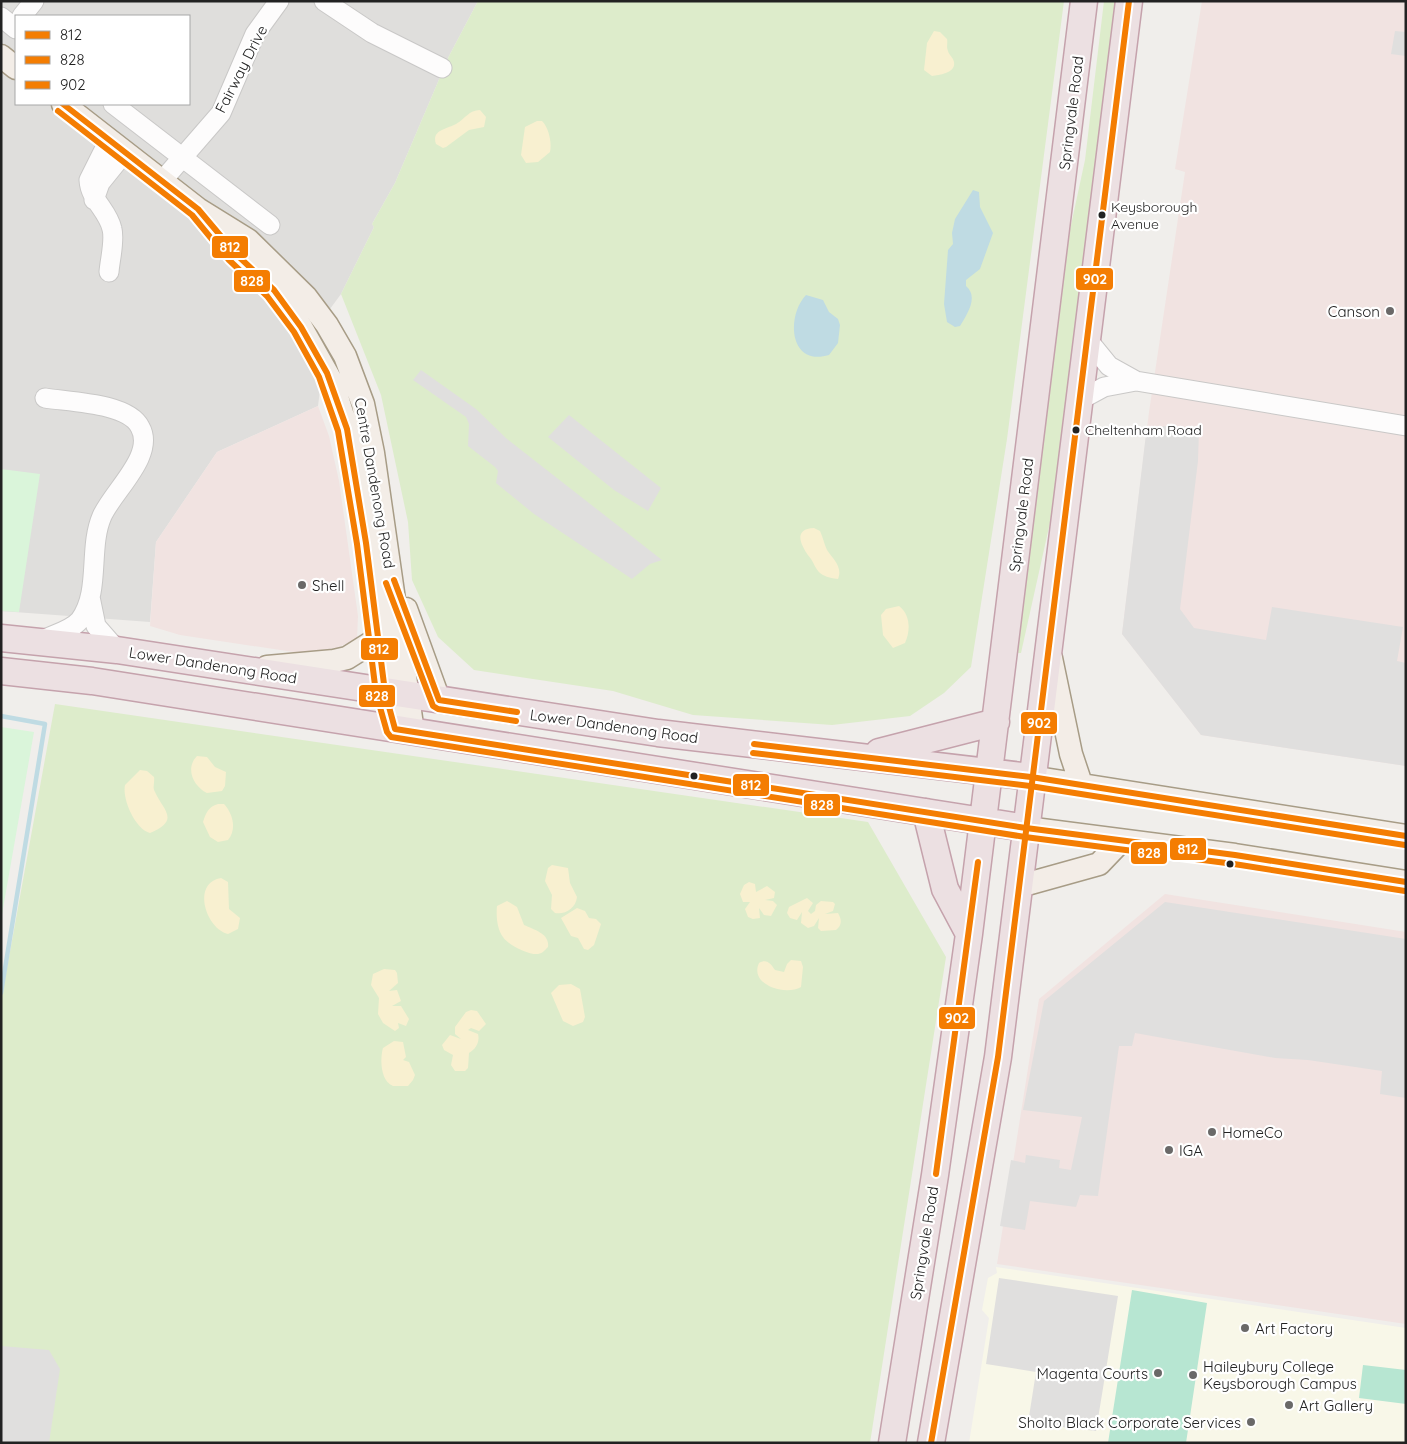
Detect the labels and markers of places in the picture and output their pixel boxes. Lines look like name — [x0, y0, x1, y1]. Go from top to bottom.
place label: Keysborough Avenue — [1111, 198, 1197, 233]
marker: Keysborough Avenue — [1097, 210, 1107, 220]
place label: Canson — [1328, 302, 1380, 321]
marker: Canson — [1384, 305, 1396, 317]
place label: Cheltenham Road — [1085, 421, 1202, 439]
marker: Cheltenham Road — [1071, 425, 1081, 435]
place label: Shell — [312, 576, 344, 595]
marker: Shell — [296, 579, 308, 591]
unlabelled marker — [689, 771, 699, 781]
unlabelled marker — [1225, 859, 1235, 869]
place label: HomeCo — [1222, 1123, 1283, 1142]
marker: HomeCo — [1206, 1126, 1218, 1138]
place label: IGA — [1179, 1141, 1203, 1160]
marker: IGA — [1163, 1144, 1175, 1156]
place label: Art Factory — [1255, 1319, 1333, 1338]
marker: Art Factory — [1239, 1322, 1251, 1334]
place label: Haileybury College Keysborough Campus — [1203, 1357, 1357, 1393]
place label: Magenta Courts — [1036, 1364, 1148, 1383]
marker: Magenta Courts — [1152, 1367, 1164, 1379]
marker: Haileybury College Keysborough Campus — [1187, 1369, 1199, 1381]
place label: Art Gallery — [1299, 1396, 1373, 1415]
marker: Art Gallery — [1283, 1399, 1295, 1411]
place label: Sholto Black Corporate Services — [1018, 1413, 1241, 1432]
marker: Sholto Black Corporate Services — [1245, 1416, 1257, 1428]

